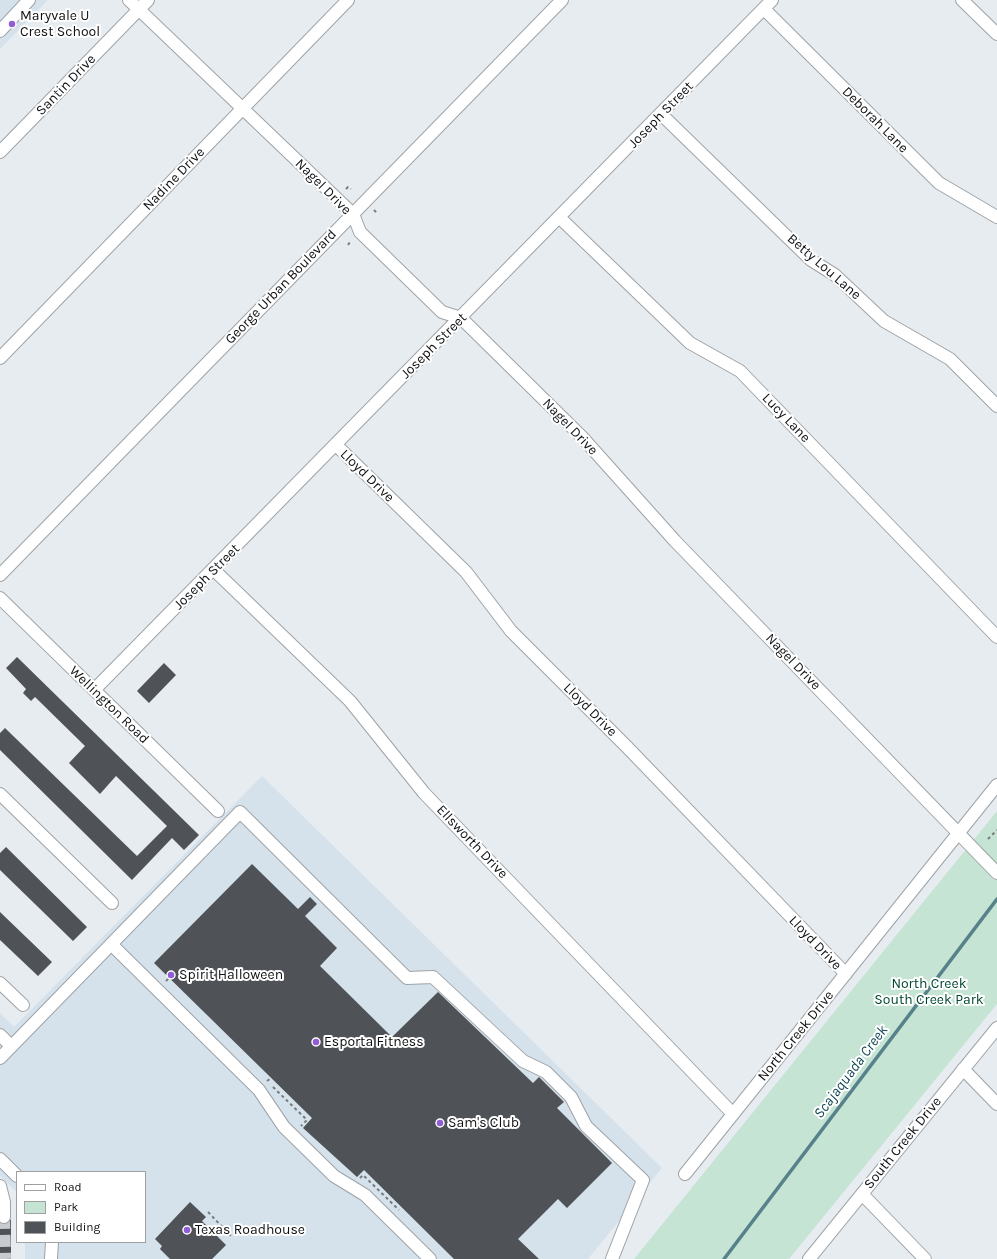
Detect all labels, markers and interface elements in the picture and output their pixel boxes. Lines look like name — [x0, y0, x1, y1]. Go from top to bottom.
place label: Maryvale U Crest School — [20, 8, 100, 40]
marker: Maryvale U Crest School — [7, 19, 17, 29]
street label: Santin Drive — [33, 51, 99, 119]
street label: Joseph Street — [625, 78, 697, 152]
street label: Deborah Lane — [838, 83, 912, 157]
street label: Nadine Drive — [140, 144, 208, 214]
street label: Nagel Drive — [291, 155, 355, 219]
street label: George Urban Boulevard — [222, 226, 340, 348]
street label: Betty Lou Lane — [784, 230, 864, 304]
street label: Joseph Street — [398, 310, 470, 382]
street label: Lucy Lane — [758, 390, 814, 446]
street label: Nagel Drive — [539, 395, 601, 459]
street label: Lloyd Drive — [336, 446, 398, 506]
street label: Joseph Street — [171, 541, 243, 613]
street label: Nagel Drive — [762, 630, 824, 694]
street label: Wellington Road — [66, 663, 152, 747]
street label: Lloyd Drive — [560, 680, 620, 740]
street label: Ellsworth Drive — [433, 802, 511, 882]
street label: Lloyd Drive — [785, 912, 845, 974]
place label: Spirit Halloween — [179, 967, 283, 983]
marker: Spirit Halloween — [166, 970, 176, 980]
park label: North Creek South Creek Park — [874, 976, 984, 1008]
street label: North Creek Drive — [754, 987, 838, 1085]
water label: Scajaquada Creek — [810, 1022, 892, 1122]
place label: Esporta Fitness — [324, 1034, 424, 1050]
marker: Esporta Fitness — [311, 1037, 321, 1047]
street label: South Creek Drive — [861, 1094, 945, 1192]
place label: Sam's Club — [448, 1115, 519, 1131]
marker: Sam's Club — [435, 1118, 445, 1128]
legend — [16, 1171, 146, 1243]
text: Road — [54, 1180, 82, 1194]
text: Park — [54, 1200, 78, 1214]
text: Building — [54, 1220, 100, 1234]
place label: Texas Roadhouse — [195, 1222, 305, 1238]
marker: Texas Roadhouse — [182, 1225, 192, 1235]

